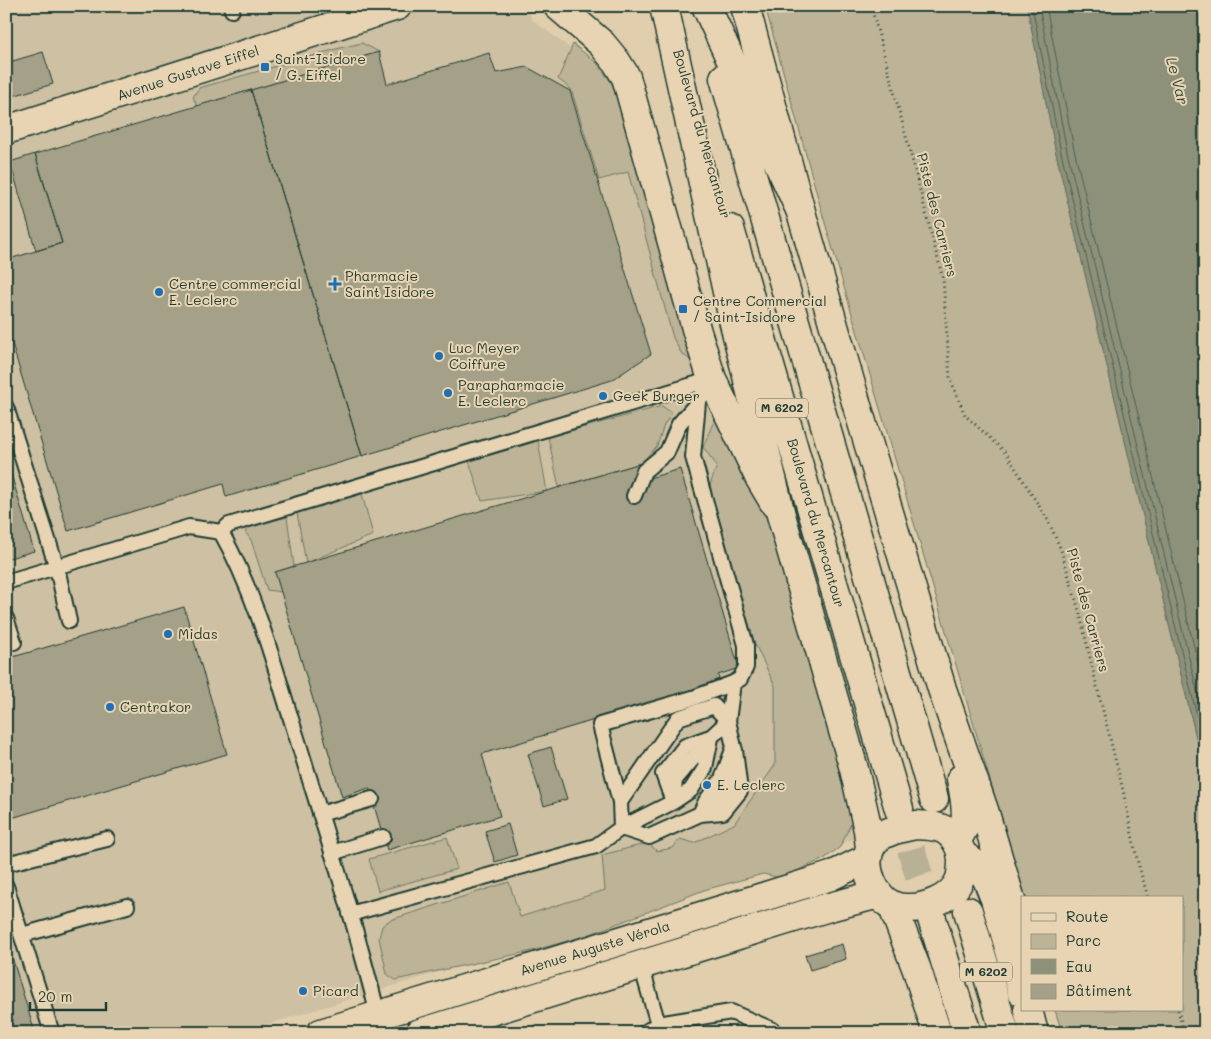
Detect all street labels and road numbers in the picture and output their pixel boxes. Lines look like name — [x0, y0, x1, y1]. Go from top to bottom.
street label: Avenue Gustave Eiffel — [114, 41, 261, 105]
street label: Boulevard du Mercantour — [669, 47, 736, 221]
street label: Piste des Carriers — [913, 151, 962, 279]
road number: M 6202 — [756, 398, 808, 418]
street label: Boulevard du Mercantour — [783, 436, 850, 610]
street label: Piste des Carriers — [1063, 546, 1114, 674]
street label: Avenue Auguste Vérola — [517, 916, 672, 979]
road number: M 6202 — [960, 962, 1012, 982]

